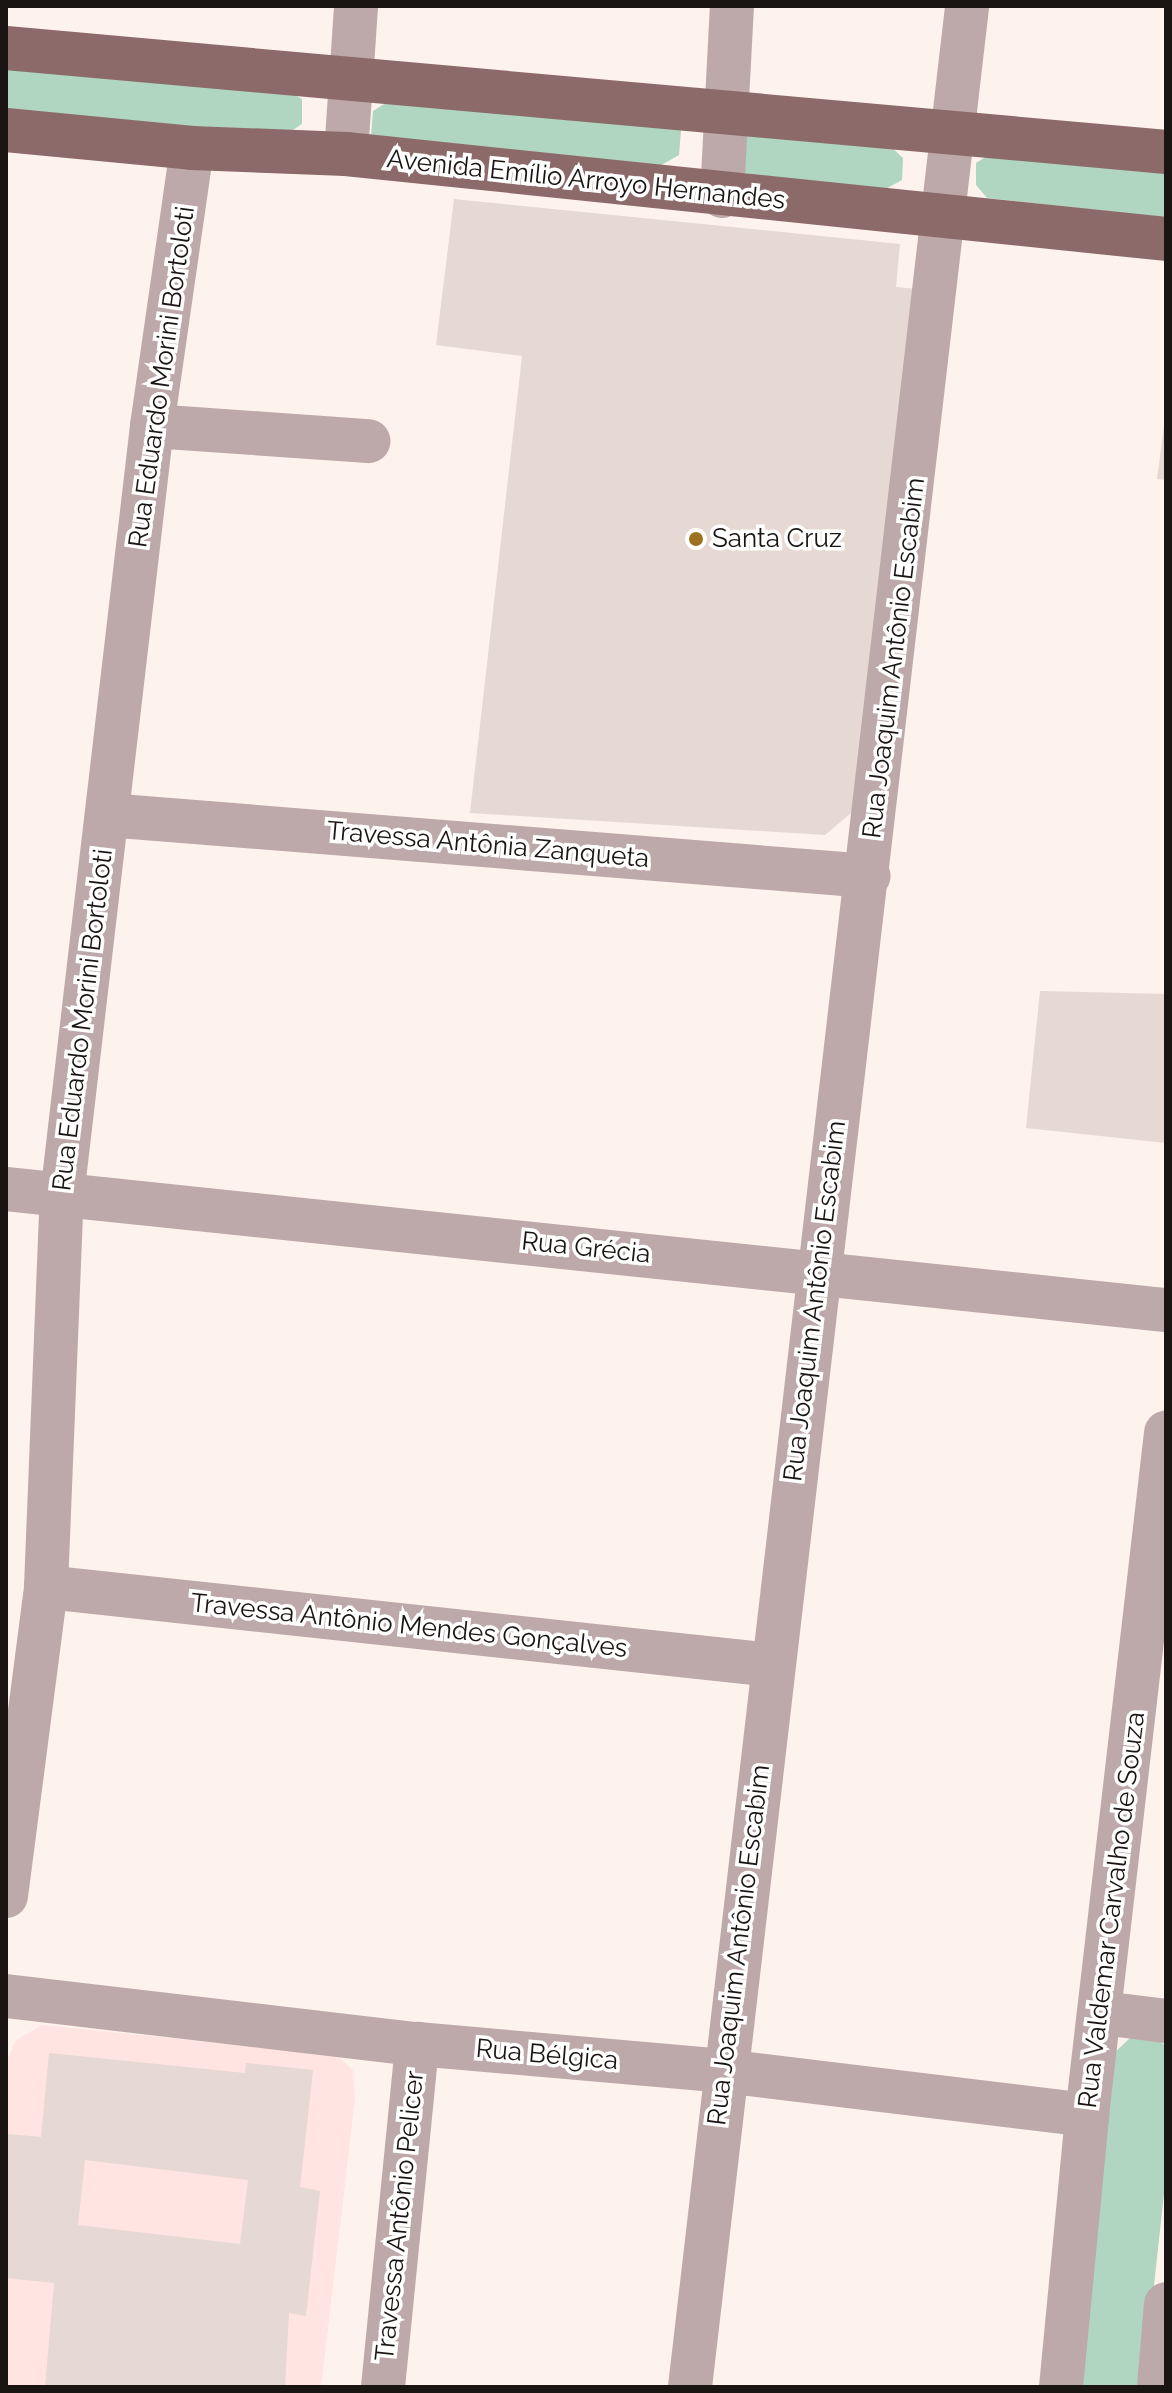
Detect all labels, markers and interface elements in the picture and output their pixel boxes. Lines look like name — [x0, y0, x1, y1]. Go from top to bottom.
street label: Avenida Emílio Arroyo Hernandes — [385, 144, 787, 216]
street label: Rua Eduardo Morini Bortoloti — [123, 204, 201, 550]
street label: Rua Joaquim Antônio Escabim — [856, 475, 932, 841]
place label: Santa Cruz — [712, 523, 842, 555]
marker: Santa Cruz — [687, 530, 705, 548]
street label: Travessa Antônia Zanqueta — [325, 815, 651, 875]
street label: Rua Eduardo Morini Bortoloti — [47, 847, 119, 1193]
street label: Rua Joaquim Antônio Escabim — [777, 1118, 853, 1484]
street label: Rua Grécia — [520, 1226, 652, 1270]
street label: Travessa Antônio Mendes Gonçalves — [189, 1588, 629, 1664]
street label: Rua Valdemar Carvalho de Souza — [1072, 1709, 1152, 2111]
street label: Rua Joaquim Antônio Escabim — [701, 1762, 777, 2128]
street label: Rua Bélgica — [474, 2033, 620, 2077]
street label: Travessa Antônio Pelicer — [369, 2069, 431, 2363]

